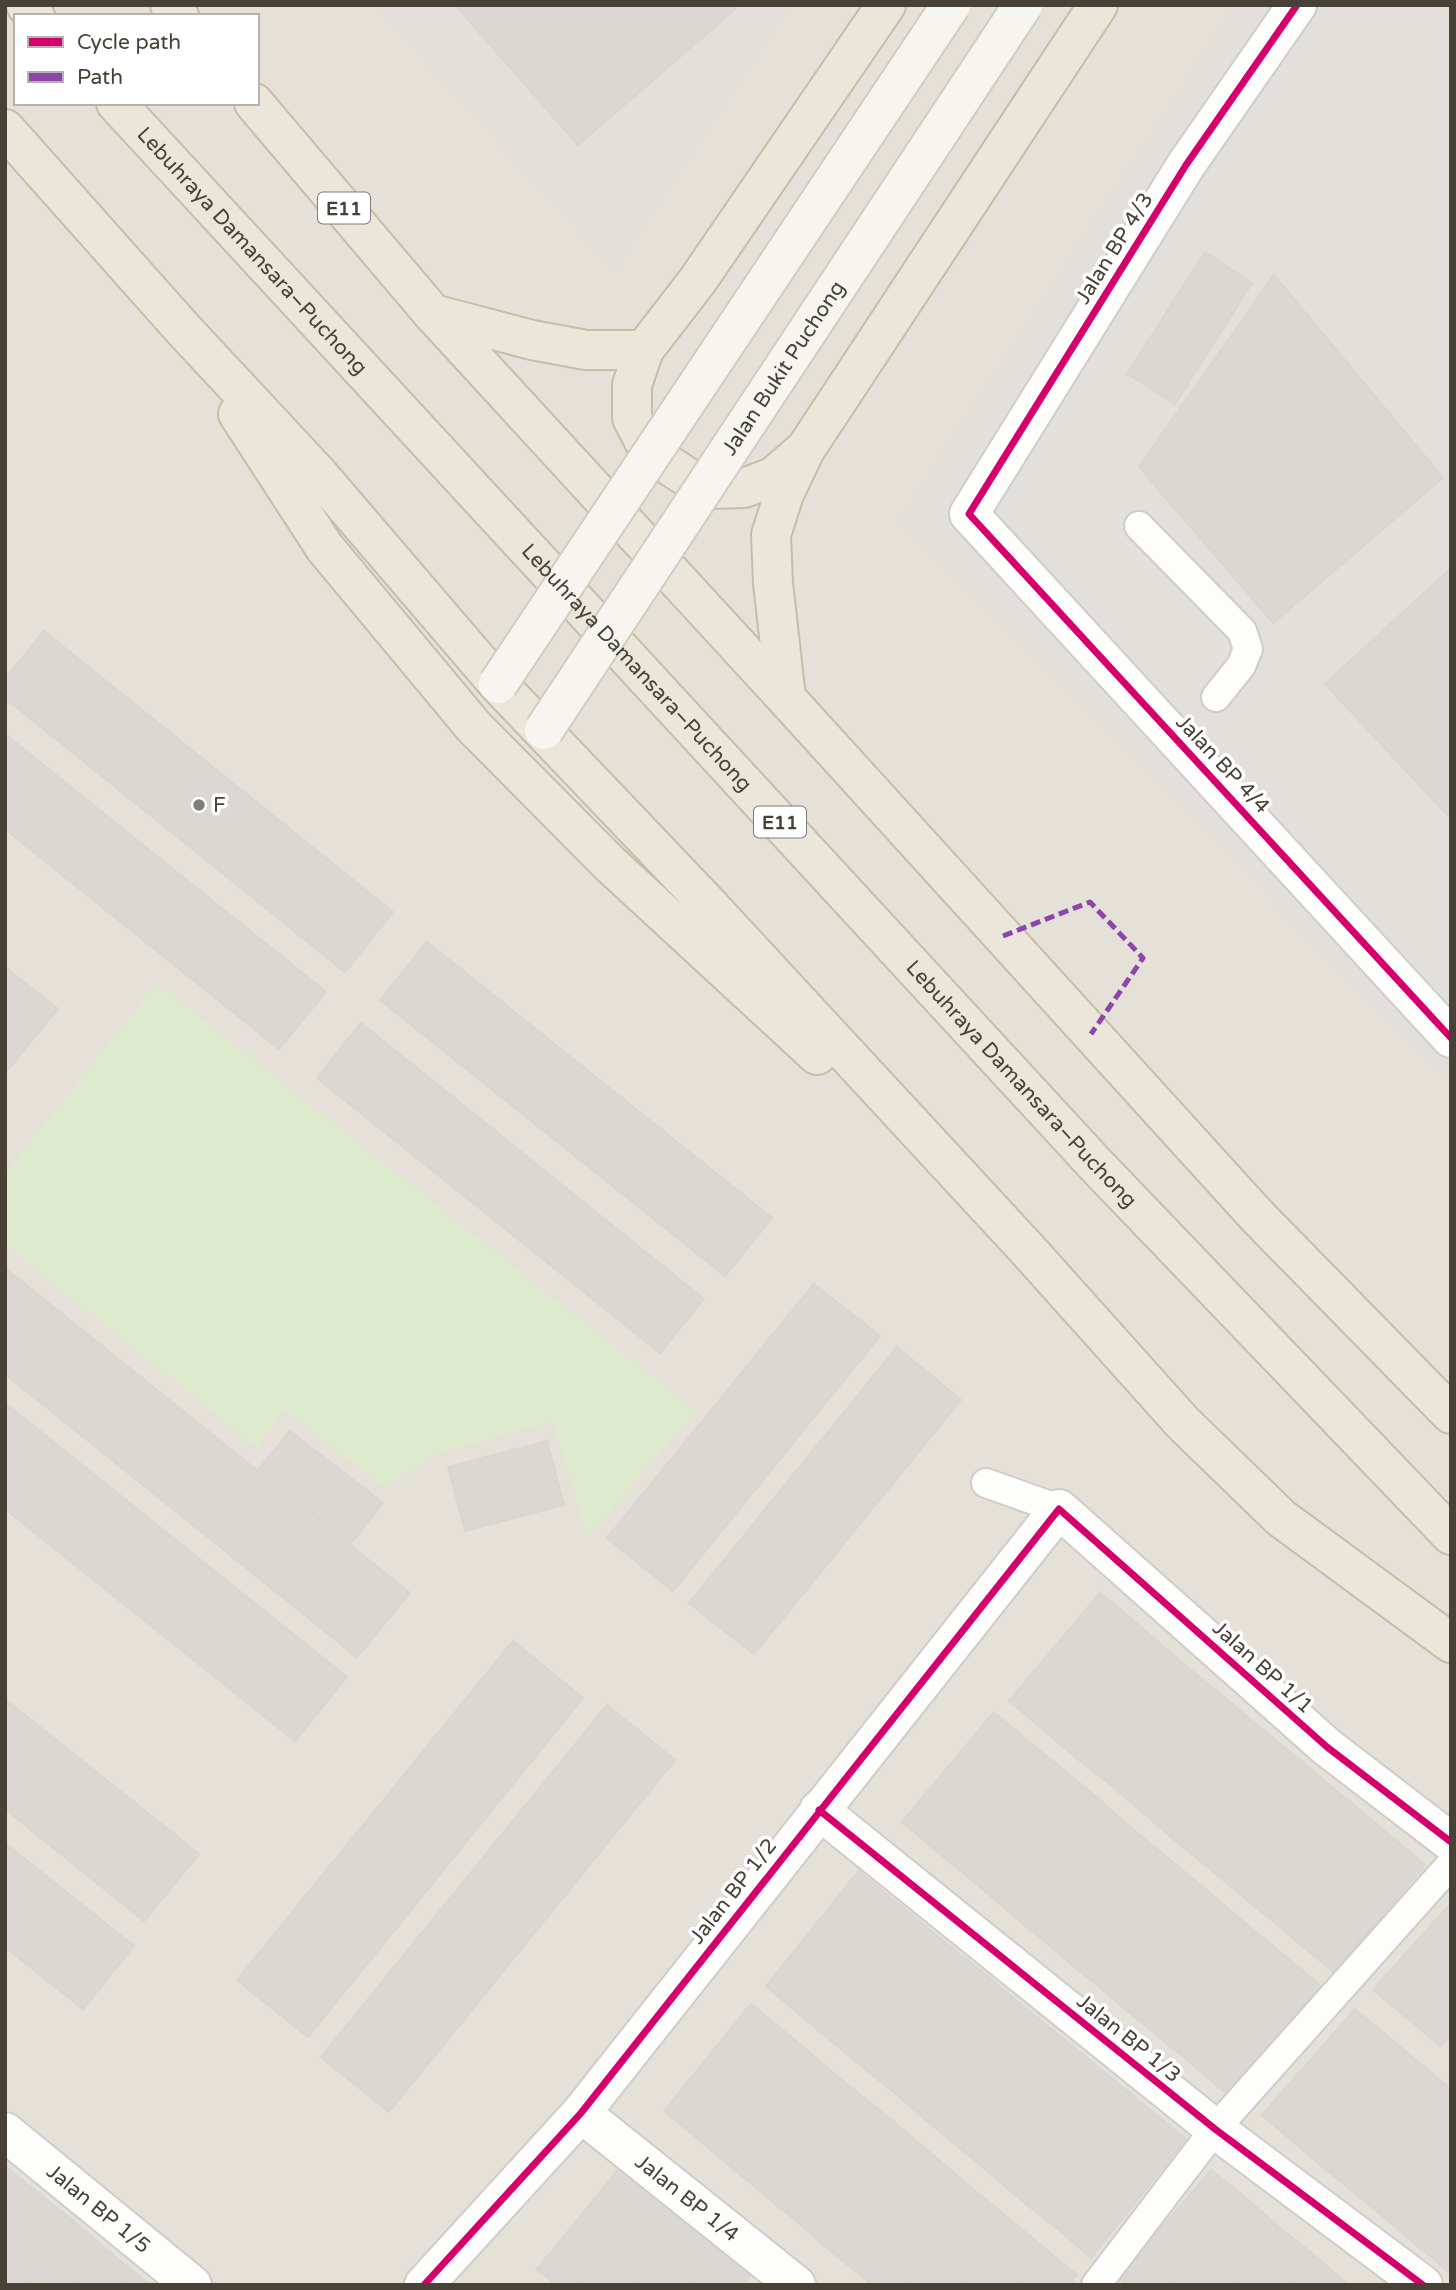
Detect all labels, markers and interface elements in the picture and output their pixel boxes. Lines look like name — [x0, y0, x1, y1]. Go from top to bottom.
legend — [14, 14, 259, 105]
text: Cycle path — [77, 30, 181, 55]
text: Path — [77, 65, 123, 90]
street label: Lebuhraya Damansara–Puchong — [132, 122, 372, 380]
street label: Jalan BP 4/3 — [1070, 188, 1159, 309]
road number: E11 — [318, 192, 370, 224]
street label: Jalan Bukit Puchong — [717, 276, 850, 460]
street label: Lebuhraya Damansara–Puchong — [516, 539, 757, 797]
street label: Jalan BP 4/4 — [1171, 710, 1275, 819]
place label: F — [213, 793, 226, 818]
marker: F — [191, 797, 207, 813]
road number: E11 — [754, 806, 806, 838]
street label: Lebuhraya Damansara–Puchong — [901, 955, 1142, 1213]
street label: Jalan BP 1/1 — [1207, 1616, 1318, 1719]
street label: Jalan BP 1/2 — [685, 1834, 782, 1949]
street label: Jalan BP 1/3 — [1072, 1989, 1186, 2088]
street label: Jalan BP 1/4 — [630, 2149, 744, 2247]
street label: Jalan BP 1/5 — [41, 2159, 155, 2259]

